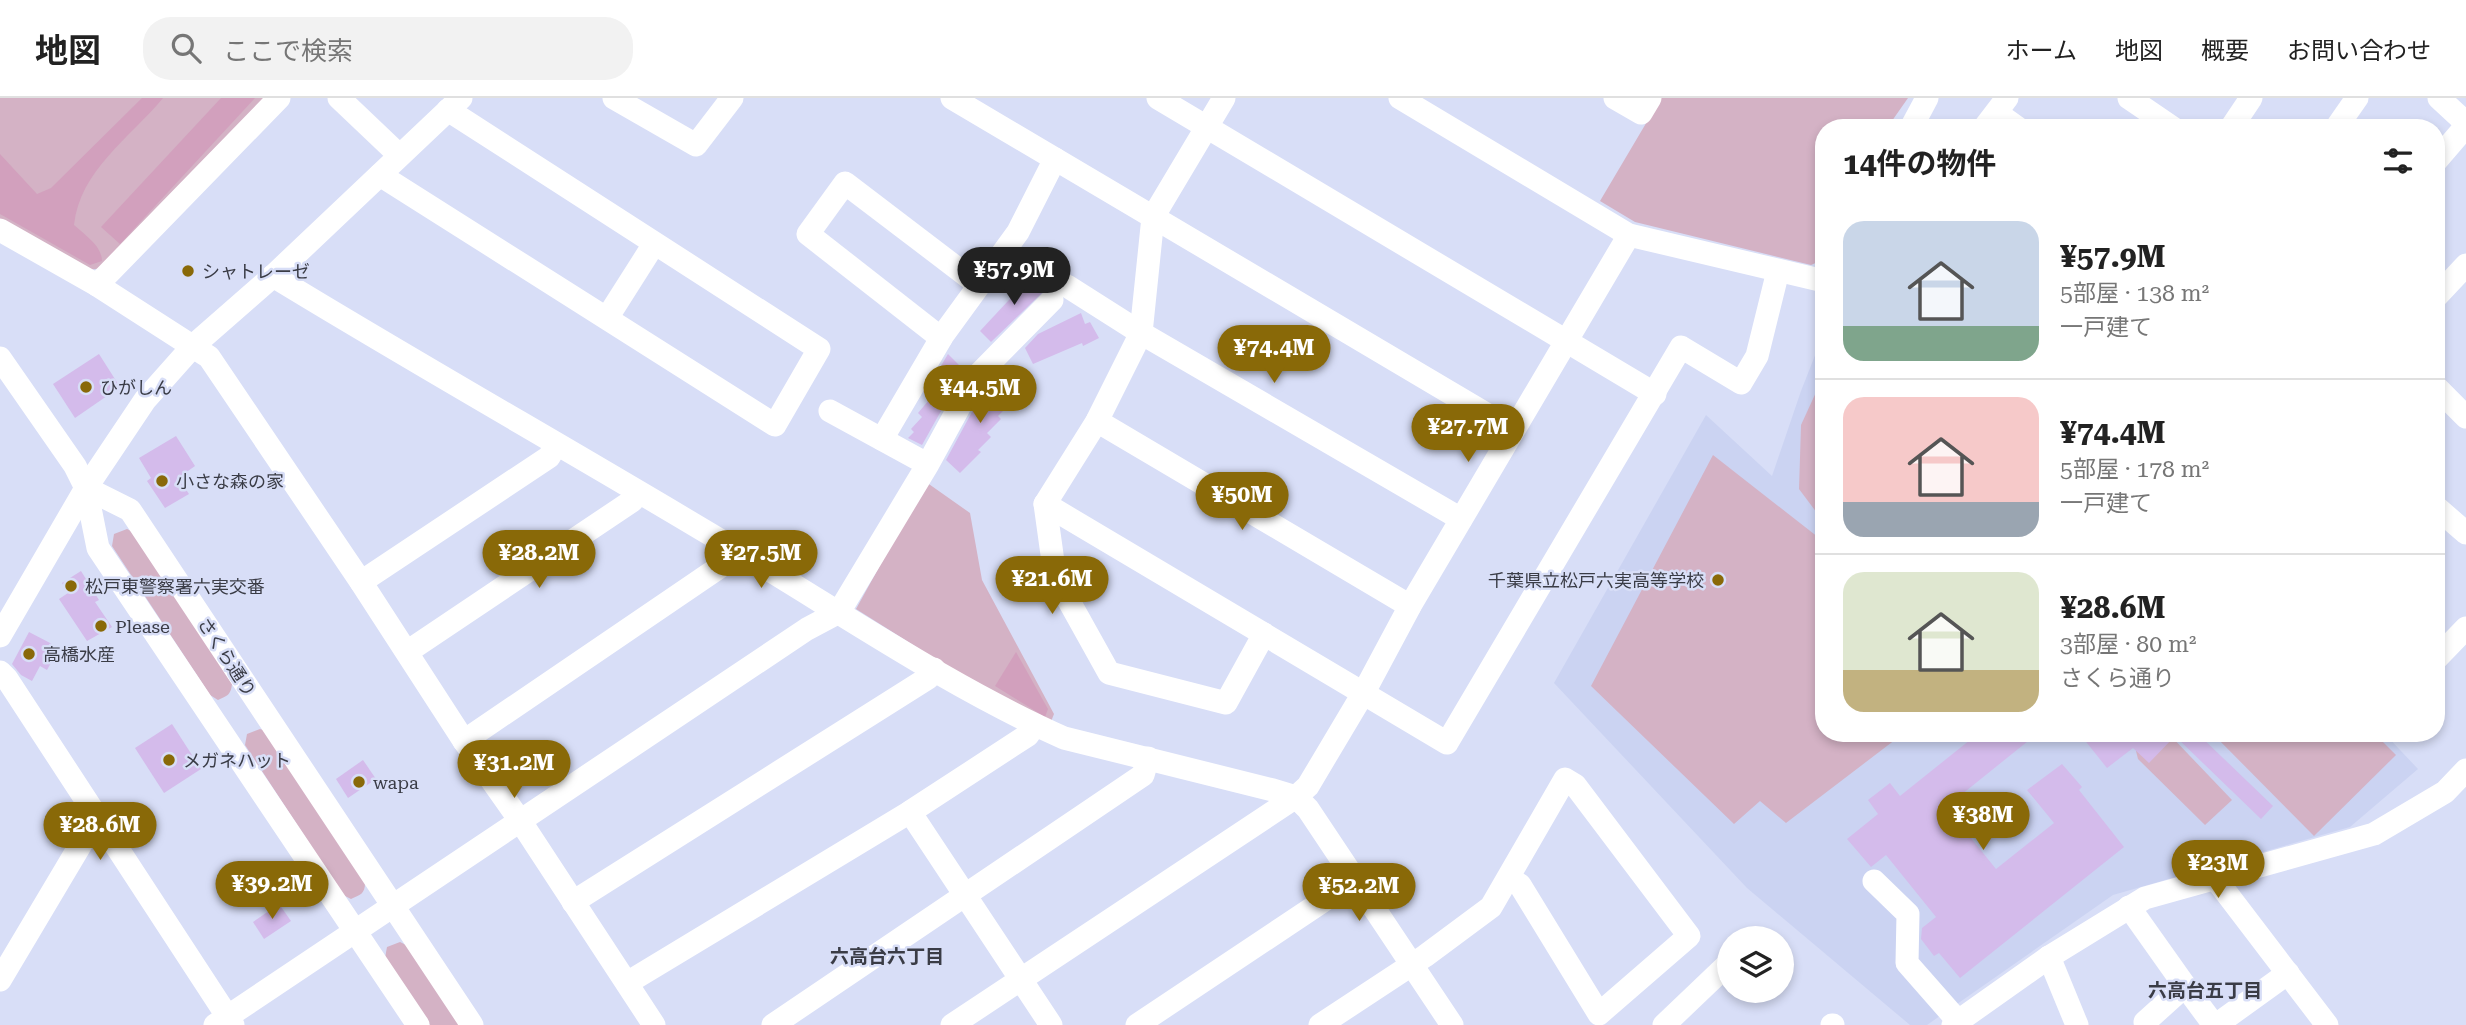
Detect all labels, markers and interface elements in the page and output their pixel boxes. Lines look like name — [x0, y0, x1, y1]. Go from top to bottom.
search box — [143, 17, 633, 80]
icon: search — [167, 29, 205, 67]
text: 地図 — [35, 31, 101, 70]
text: ここで検索 — [223, 36, 353, 66]
text: ホーム — [2006, 37, 2077, 65]
text: 地図 — [2115, 37, 2163, 65]
text: 概要 — [2201, 37, 2249, 65]
text: お問い合わせ — [2287, 37, 2431, 65]
icon: filters — [2379, 142, 2417, 180]
text: 14件の物件 — [1843, 146, 1997, 181]
text: ¥57.9M — [2060, 239, 2166, 274]
pin: ¥57.9M — [957, 248, 1071, 307]
icon: home — [1899, 249, 1983, 333]
text: ¥57.9M — [974, 256, 1054, 283]
place label: シャトレーゼ — [202, 261, 310, 282]
marker: シャトレーゼ — [180, 263, 196, 279]
text: 5部屋 · 138 m² — [2060, 280, 2209, 307]
text: 一戸建て — [2060, 314, 2152, 341]
pin: ¥74.4M — [1217, 326, 1331, 385]
text: ¥74.4M — [1234, 334, 1314, 361]
pin: ¥44.5M — [923, 366, 1037, 425]
text: ¥44.5M — [940, 374, 1020, 401]
place label: ひがしん — [100, 377, 172, 398]
marker: ひがしん — [78, 379, 94, 395]
pin: ¥27.7M — [1411, 404, 1525, 464]
text: ¥27.7M — [1428, 413, 1508, 440]
text: ¥74.4M — [2060, 415, 2166, 450]
icon: home — [1899, 425, 1983, 509]
text: 5部屋 · 178 m² — [2060, 456, 2209, 483]
place label: 小さな森の家 — [176, 471, 284, 492]
pin: ¥50M — [1201, 472, 1283, 532]
marker: 小さな森の家 — [154, 473, 170, 489]
text: ¥50M — [1212, 481, 1272, 508]
text: 一戸建て — [2060, 490, 2152, 517]
pin: ¥28.2M — [482, 531, 596, 590]
pin: ¥27.5M — [704, 531, 818, 590]
text: ¥28.2M — [499, 539, 579, 566]
text: ¥27.5M — [721, 539, 801, 566]
pin: ¥21.6M — [995, 556, 1109, 616]
text: ¥21.6M — [1012, 565, 1092, 592]
place label: 千葉県立松戸六実高等学校 — [1488, 570, 1704, 591]
marker: 千葉県立松戸六実高等学校 — [1710, 572, 1726, 588]
place label: 松戸東警察署六実交番 — [85, 576, 265, 597]
marker: 松戸東警察署六実交番 — [63, 578, 79, 594]
text: ¥28.6M — [2060, 590, 2166, 625]
icon: home — [1899, 600, 1983, 684]
street label: さくら通り — [194, 614, 260, 700]
place label: Please — [115, 616, 170, 637]
marker: Please — [93, 618, 109, 634]
text: 3部屋 · 80 m² — [2060, 631, 2196, 658]
place label: 高橋水産 — [43, 644, 115, 665]
marker: 高橋水産 — [21, 646, 37, 662]
text: さくら通り — [2060, 665, 2175, 692]
pin: ¥31.2M — [457, 740, 571, 800]
text: ¥31.2M — [474, 749, 554, 776]
place label: メガネハット — [183, 750, 291, 771]
marker: メガネハット — [161, 752, 177, 768]
place label: wapa — [373, 772, 419, 793]
marker: wapa — [351, 774, 367, 790]
pin: ¥38M — [1942, 792, 2024, 852]
text: ¥38M — [1953, 801, 2013, 828]
pin: ¥28.6M — [43, 802, 157, 862]
text: ¥28.6M — [60, 811, 140, 838]
pin: ¥23M — [2177, 840, 2259, 900]
text: ¥23M — [2188, 849, 2248, 876]
pin: ¥39.2M — [215, 862, 329, 921]
pin: ¥52.2M — [1302, 864, 1416, 923]
text: ¥39.2M — [232, 870, 312, 897]
text: ¥52.2M — [1319, 872, 1399, 899]
map controls — [1717, 926, 1794, 1003]
button: layers — [1717, 926, 1794, 1003]
district label: 六高台六丁目 — [830, 945, 944, 968]
district label: 六高台五丁目 — [2148, 979, 2262, 1002]

